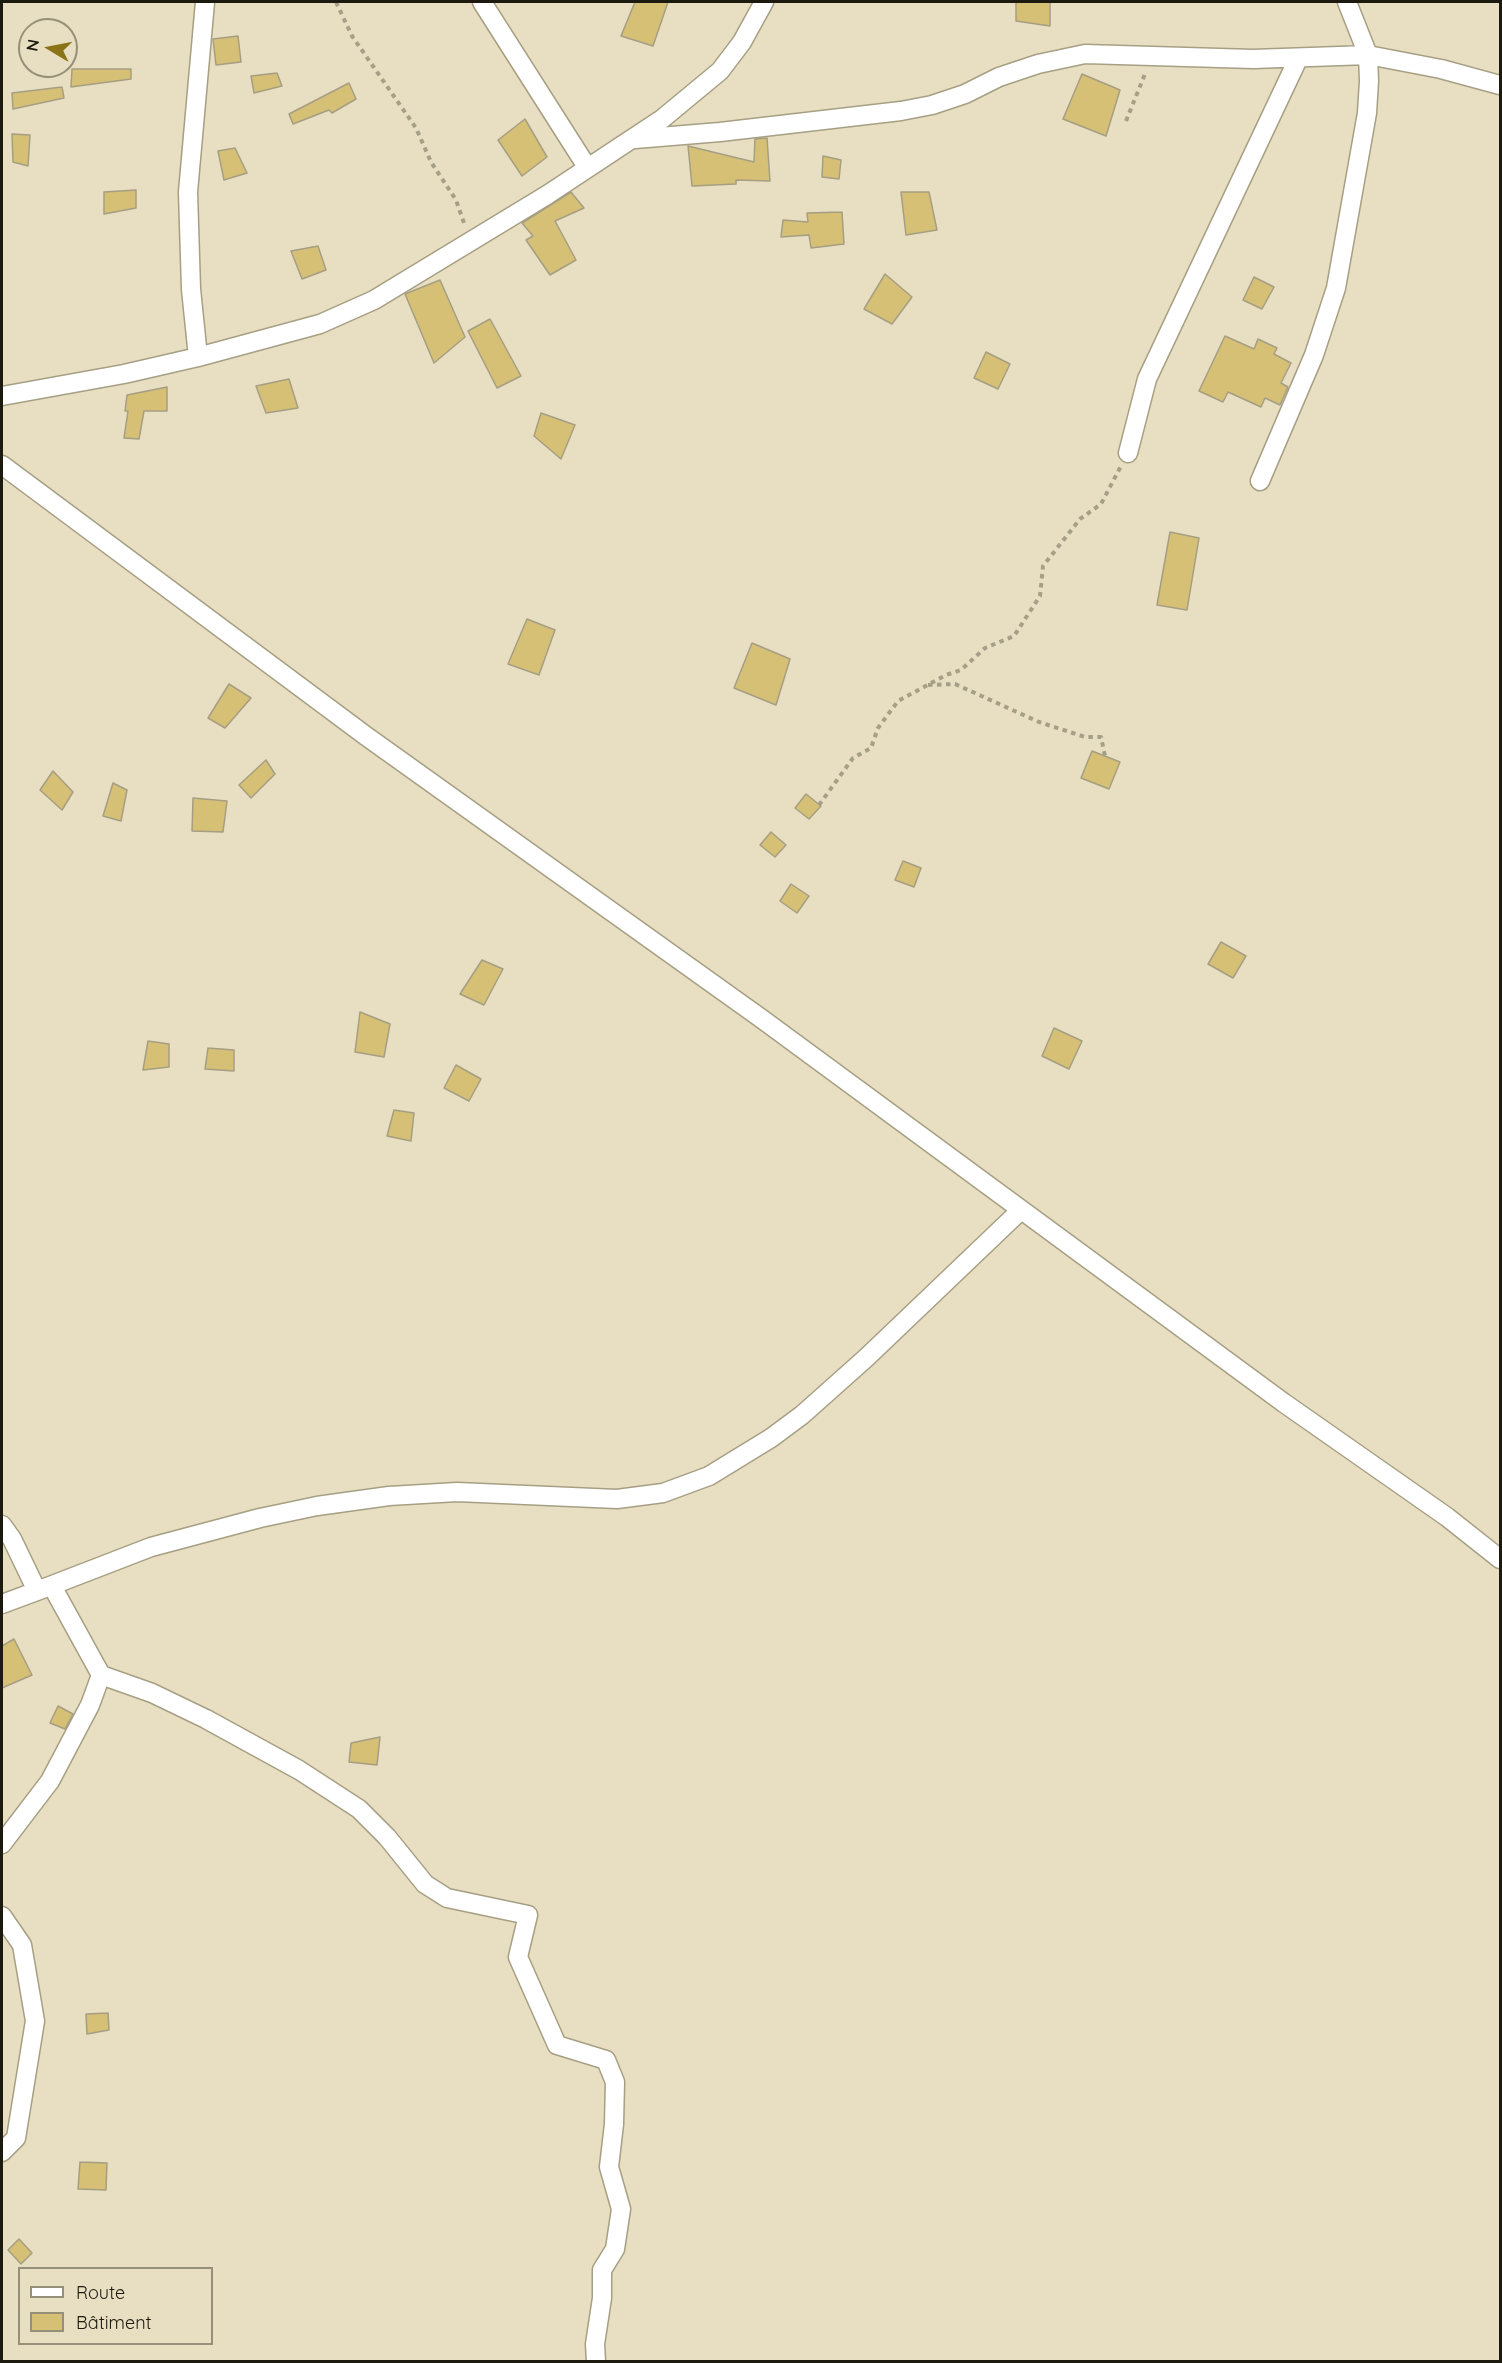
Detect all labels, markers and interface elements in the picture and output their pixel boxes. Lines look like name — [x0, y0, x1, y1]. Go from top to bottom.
north arrow — [18, 18, 78, 78]
text: N — [21, 38, 43, 53]
legend — [18, 2267, 213, 2345]
text: Route — [76, 2281, 125, 2304]
text: Bâtiment — [76, 2311, 152, 2334]

